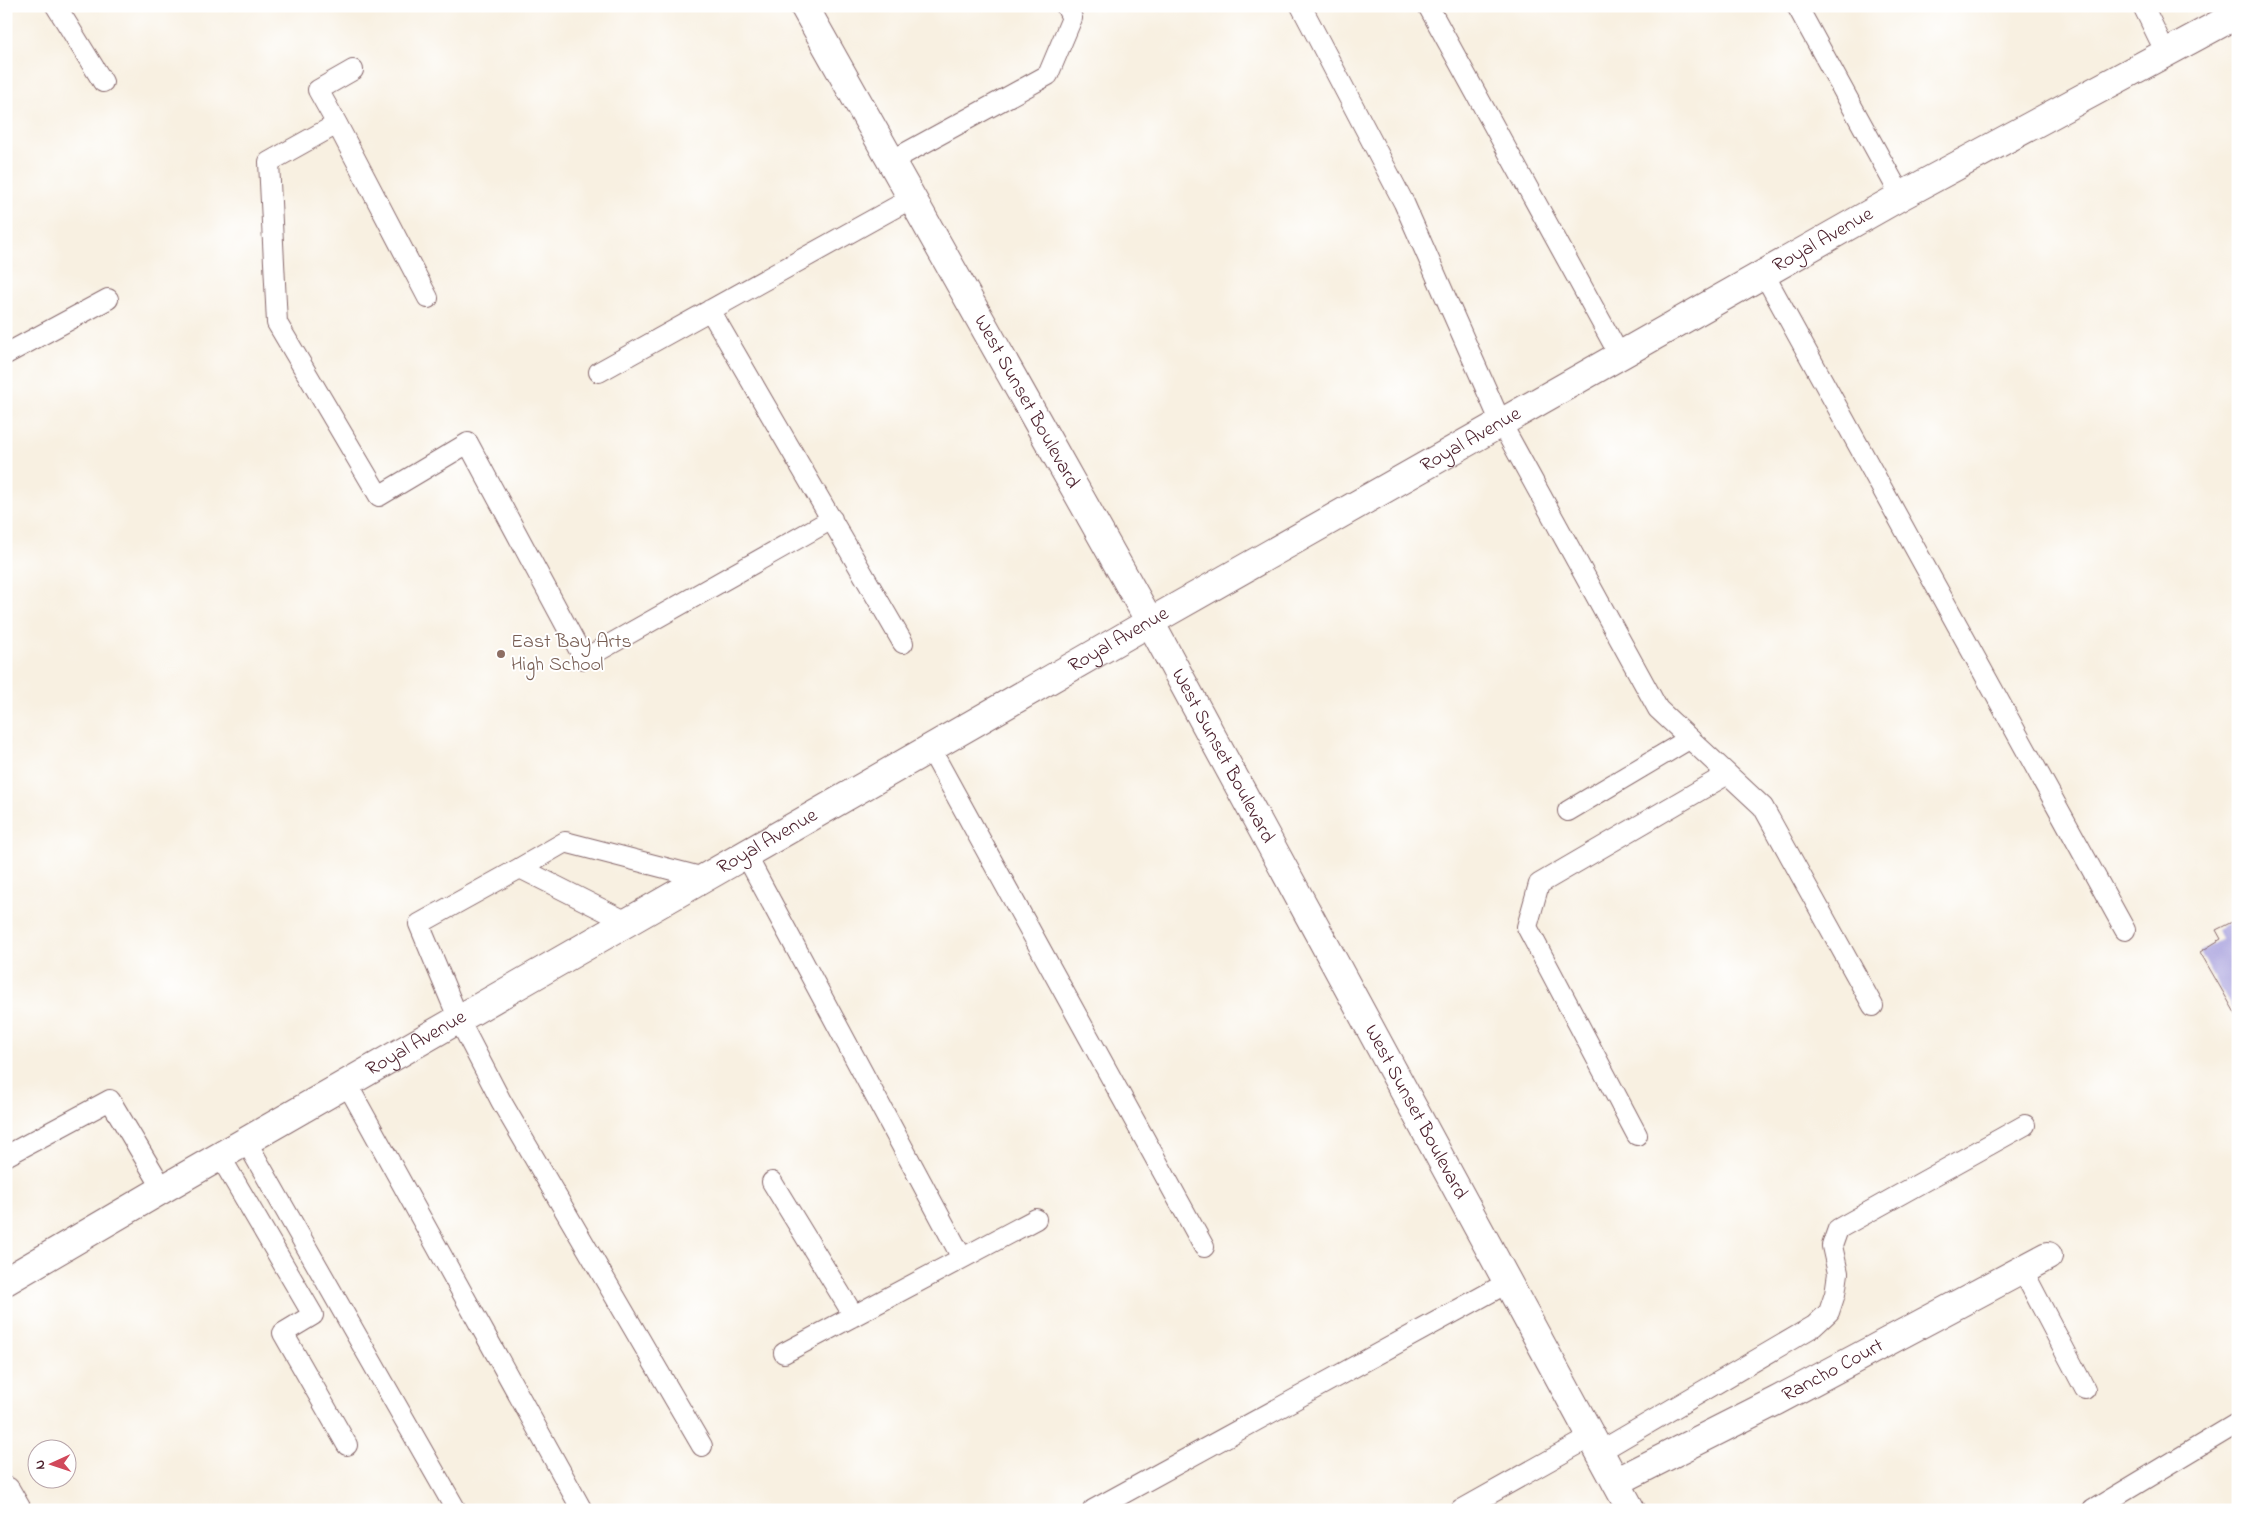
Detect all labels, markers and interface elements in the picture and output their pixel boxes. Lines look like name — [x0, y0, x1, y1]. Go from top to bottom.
street label: Royal Avenue — [1767, 200, 1879, 280]
street label: West Sunset Boulevard — [966, 310, 1087, 494]
street label: Royal Avenue — [1415, 400, 1526, 480]
street label: Royal Avenue — [1063, 600, 1174, 680]
place label: East Bay Arts High School — [511, 628, 632, 681]
marker: East Bay Arts High School — [495, 648, 507, 660]
street label: West Sunset Boulevard — [1163, 663, 1282, 849]
street label: Royal Avenue — [712, 801, 823, 882]
street label: Royal Avenue — [361, 1003, 472, 1084]
street label: West Sunset Boulevard — [1356, 1020, 1475, 1205]
street label: Rancho Court — [1777, 1331, 1889, 1410]
north arrow — [28, 1438, 78, 1488]
text: N — [30, 1459, 51, 1470]

